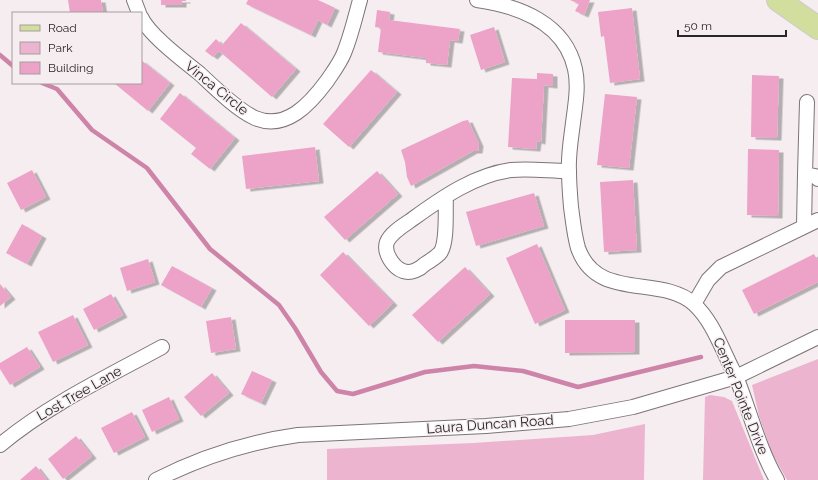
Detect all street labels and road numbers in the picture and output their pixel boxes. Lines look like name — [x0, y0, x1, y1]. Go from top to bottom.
street label: Vinca Circle — [182, 58, 252, 118]
street label: Center Pointe Drive — [710, 335, 772, 457]
street label: Lost Tree Lane — [34, 362, 124, 424]
street label: Laura Duncan Road — [426, 412, 554, 436]

